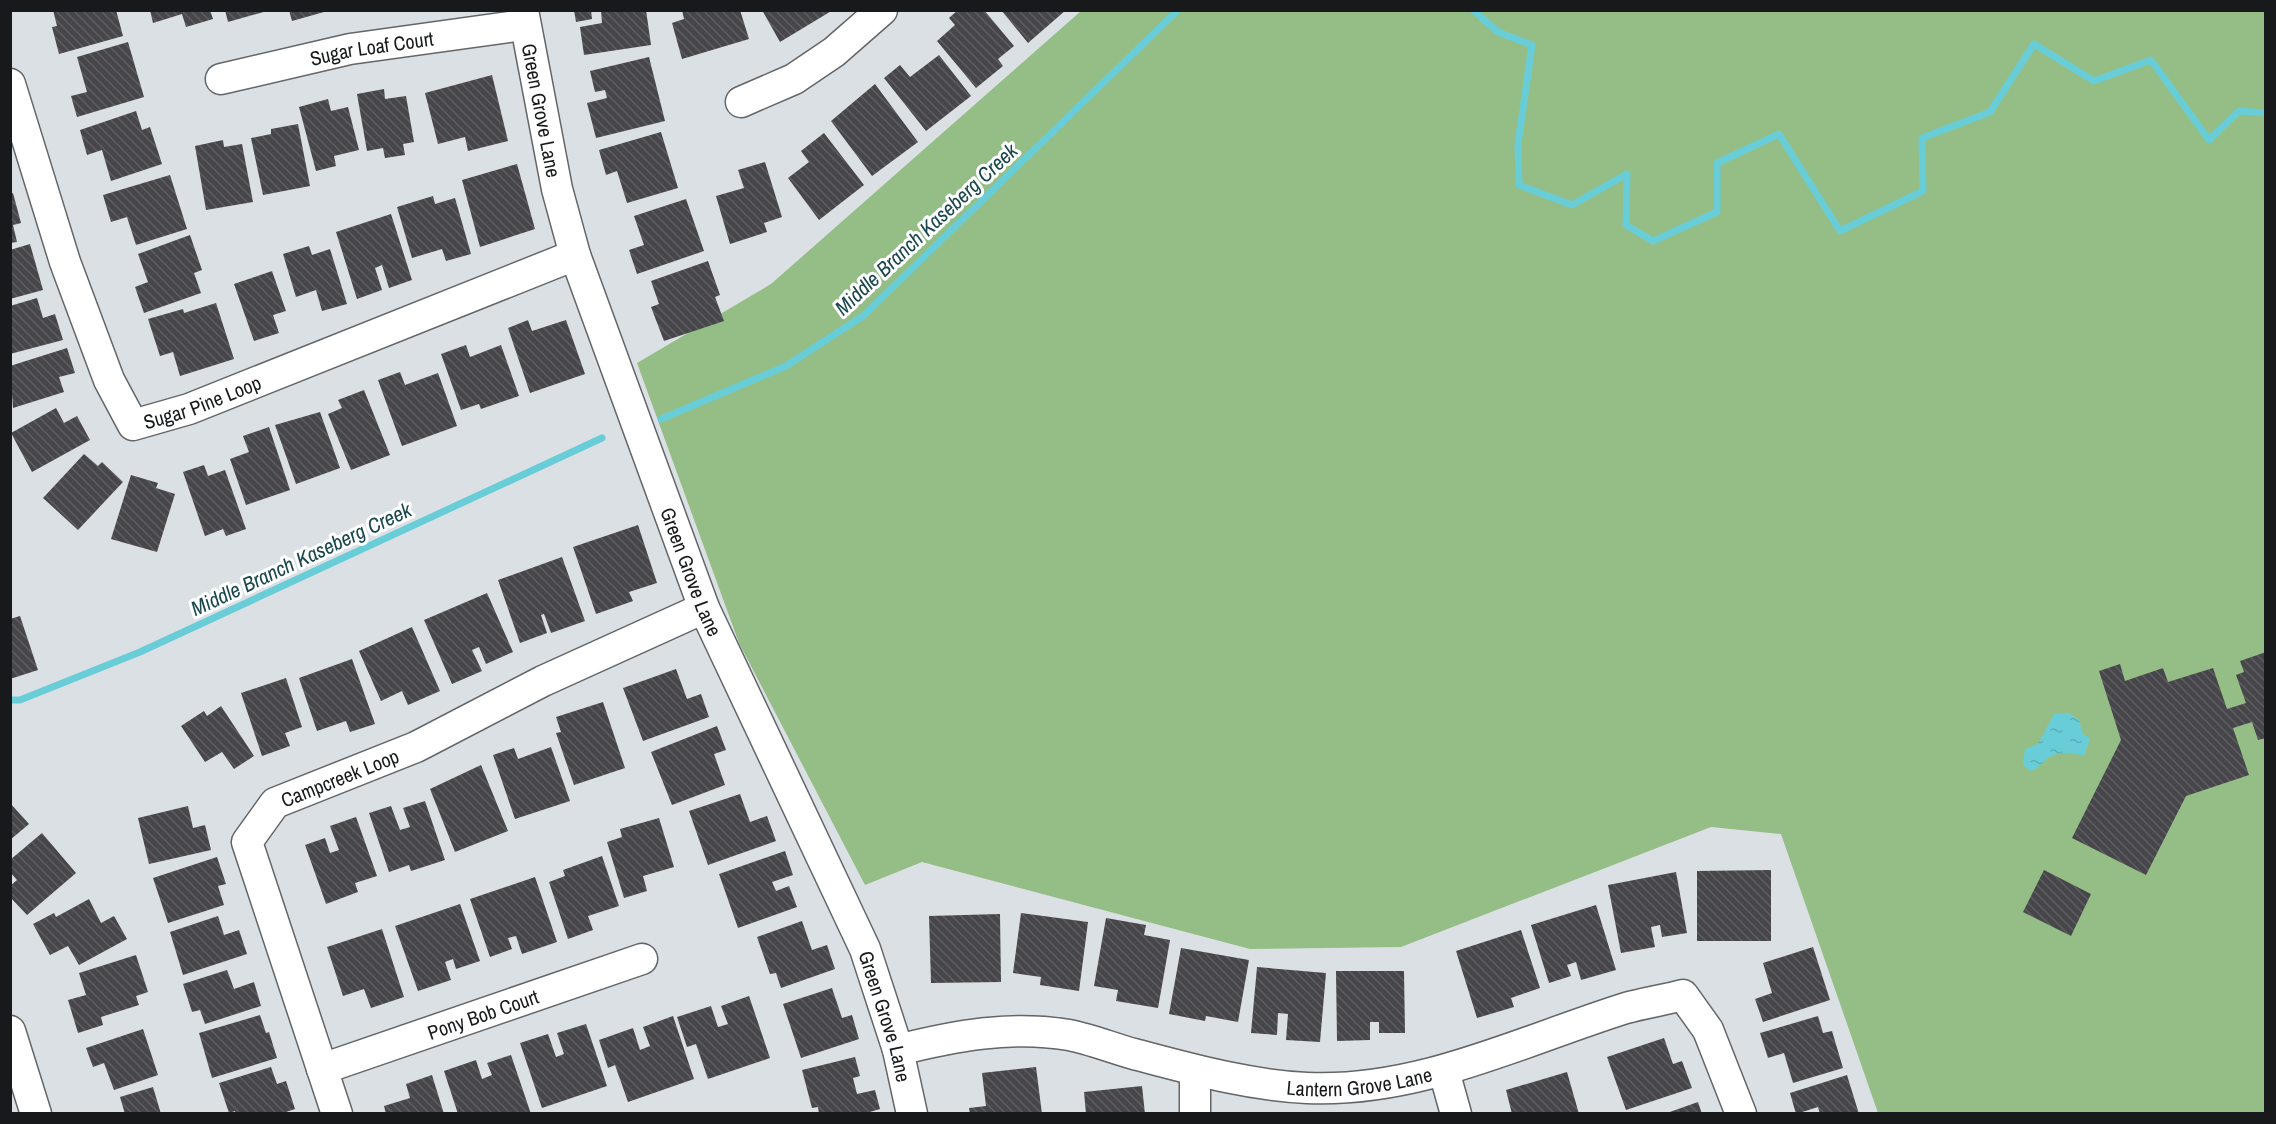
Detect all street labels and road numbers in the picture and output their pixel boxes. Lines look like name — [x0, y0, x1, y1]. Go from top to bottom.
street label: Sugar Loaf Court — [307, 24, 436, 71]
street label: Green Grove Lane — [516, 41, 568, 179]
street label: Sugar Pine Loop — [140, 368, 265, 435]
street label: Green Grove Lane — [655, 503, 729, 640]
street label: Campcreek Loop — [277, 742, 403, 813]
street label: Green Grove Lane — [853, 947, 918, 1084]
street label: Pony Bob Court — [424, 982, 542, 1045]
street label: Lantern Grove Lane — [1286, 1060, 1435, 1102]

